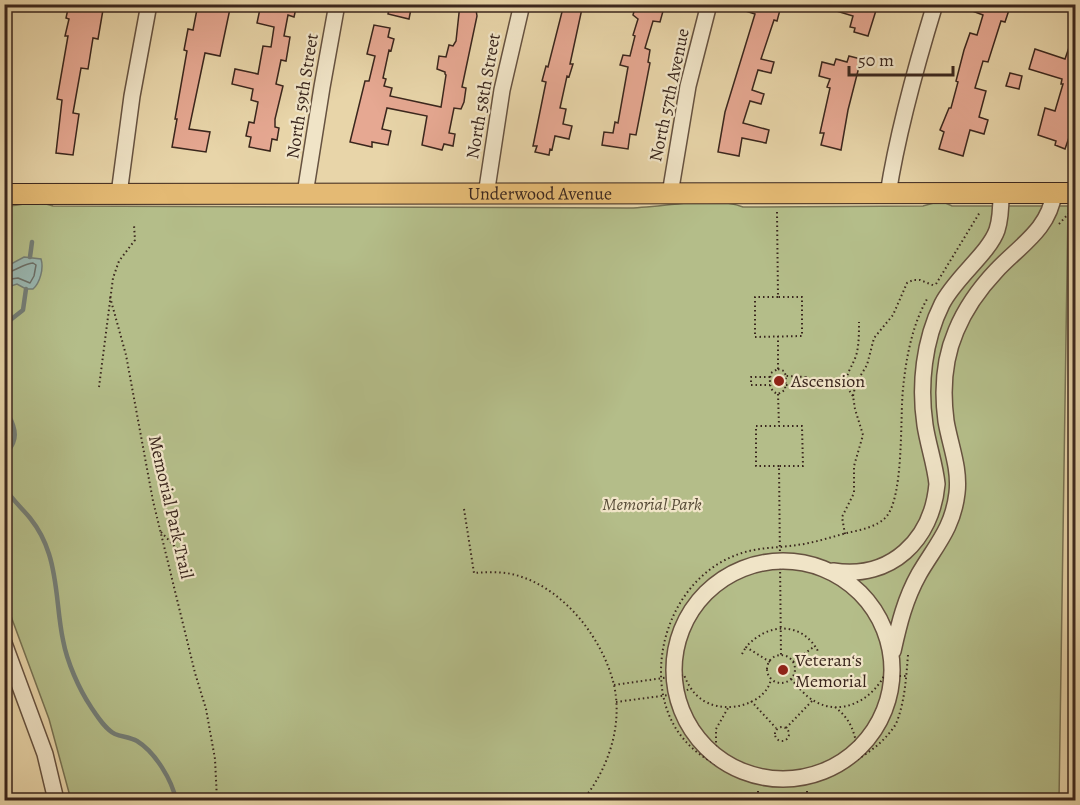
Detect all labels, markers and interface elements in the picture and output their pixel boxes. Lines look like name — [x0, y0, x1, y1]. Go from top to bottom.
street label: North 57th Avenue — [643, 26, 695, 164]
street label: North 59th Street — [280, 31, 324, 161]
street label: North 58th Street — [460, 31, 506, 161]
scale bar — [849, 39, 952, 77]
text: 50 m — [858, 48, 894, 72]
street label: Underwood Avenue — [468, 181, 612, 206]
place label: Ascension — [790, 369, 865, 393]
marker: Ascension — [772, 374, 786, 388]
street label: Memorial Park Trail — [143, 433, 199, 582]
park label: Memorial Park — [602, 492, 702, 516]
place label: Veteranʻs Memorial — [794, 648, 867, 693]
marker: Veteranʻs Memorial — [776, 663, 790, 677]

